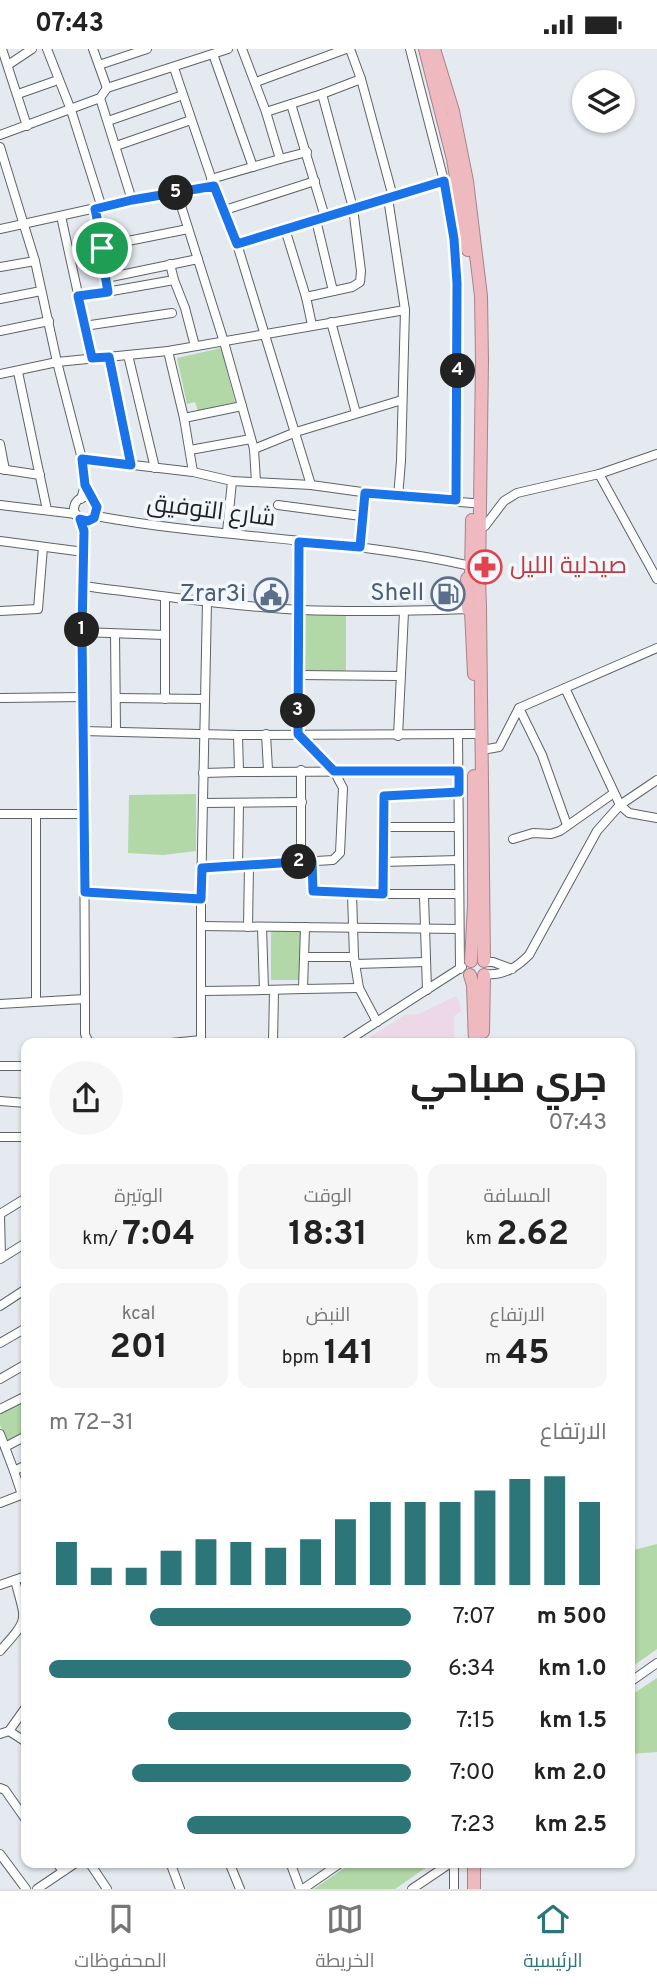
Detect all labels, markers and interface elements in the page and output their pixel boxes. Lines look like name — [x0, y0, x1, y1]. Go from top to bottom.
text: 07:43 — [35, 8, 104, 41]
map controls — [572, 70, 635, 133]
button: layers — [572, 70, 635, 133]
pin: 5 — [158, 176, 194, 211]
text: 5 — [170, 180, 181, 204]
pin — [72, 218, 132, 278]
icon: arrive — [83, 229, 121, 267]
pin: 4 — [440, 353, 476, 389]
text: 4 — [451, 358, 464, 382]
street label: شارع التوفيق — [145, 489, 277, 535]
pharmacy icon: صيدلية الليل — [466, 548, 504, 586]
place label: صيدلية الليل — [510, 552, 627, 582]
fuel station icon: Shell — [429, 575, 467, 613]
public building icon: Zrar3i — [252, 576, 290, 614]
place label: Shell — [370, 579, 424, 609]
place label: Zrar3i — [179, 580, 246, 610]
pin: 1 — [64, 613, 100, 647]
text: 1 — [78, 617, 85, 641]
pin: 3 — [280, 693, 316, 729]
text: 3 — [292, 698, 303, 722]
pin: 2 — [282, 845, 316, 879]
text: 2 — [293, 849, 304, 873]
text: جري صباحي — [410, 1058, 607, 1107]
button: share — [49, 1061, 123, 1135]
text: 07:43 — [549, 1109, 607, 1138]
text: الوتيرة — [114, 1185, 163, 1209]
text: الوقت — [304, 1185, 352, 1209]
text: المسافة — [484, 1185, 551, 1209]
text: 7:04 — [122, 1213, 195, 1257]
text: 18:31 — [288, 1213, 368, 1257]
text: 2.62 — [496, 1213, 569, 1257]
text: /km — [82, 1227, 122, 1251]
text: km — [466, 1227, 496, 1251]
text: kcal — [122, 1302, 156, 1326]
text: النبض — [306, 1304, 350, 1328]
text: الارتفاع — [490, 1304, 545, 1328]
text: 201 — [109, 1326, 168, 1370]
text: 141 — [324, 1332, 374, 1376]
text: 45 — [506, 1332, 550, 1376]
text: bpm — [282, 1346, 324, 1370]
text: m — [485, 1346, 506, 1370]
text: 31–72 m — [49, 1409, 134, 1438]
text: الارتفاع — [540, 1419, 607, 1448]
text: 7:07 — [453, 1603, 495, 1632]
text: 500 m — [537, 1603, 607, 1632]
text: 6:34 — [448, 1655, 495, 1684]
text: 1.0 km — [538, 1655, 607, 1684]
text: 7:15 — [456, 1707, 495, 1736]
text: 1.5 km — [539, 1707, 607, 1736]
text: 7:00 — [449, 1759, 495, 1788]
text: 2.0 km — [533, 1759, 607, 1788]
text: 7:23 — [451, 1811, 495, 1840]
text: 2.5 km — [534, 1811, 607, 1840]
tab: المحفوظات — [74, 1900, 167, 1978]
tab: الخريطة — [315, 1900, 375, 1978]
tab: الرئيسية — [523, 1900, 583, 1978]

